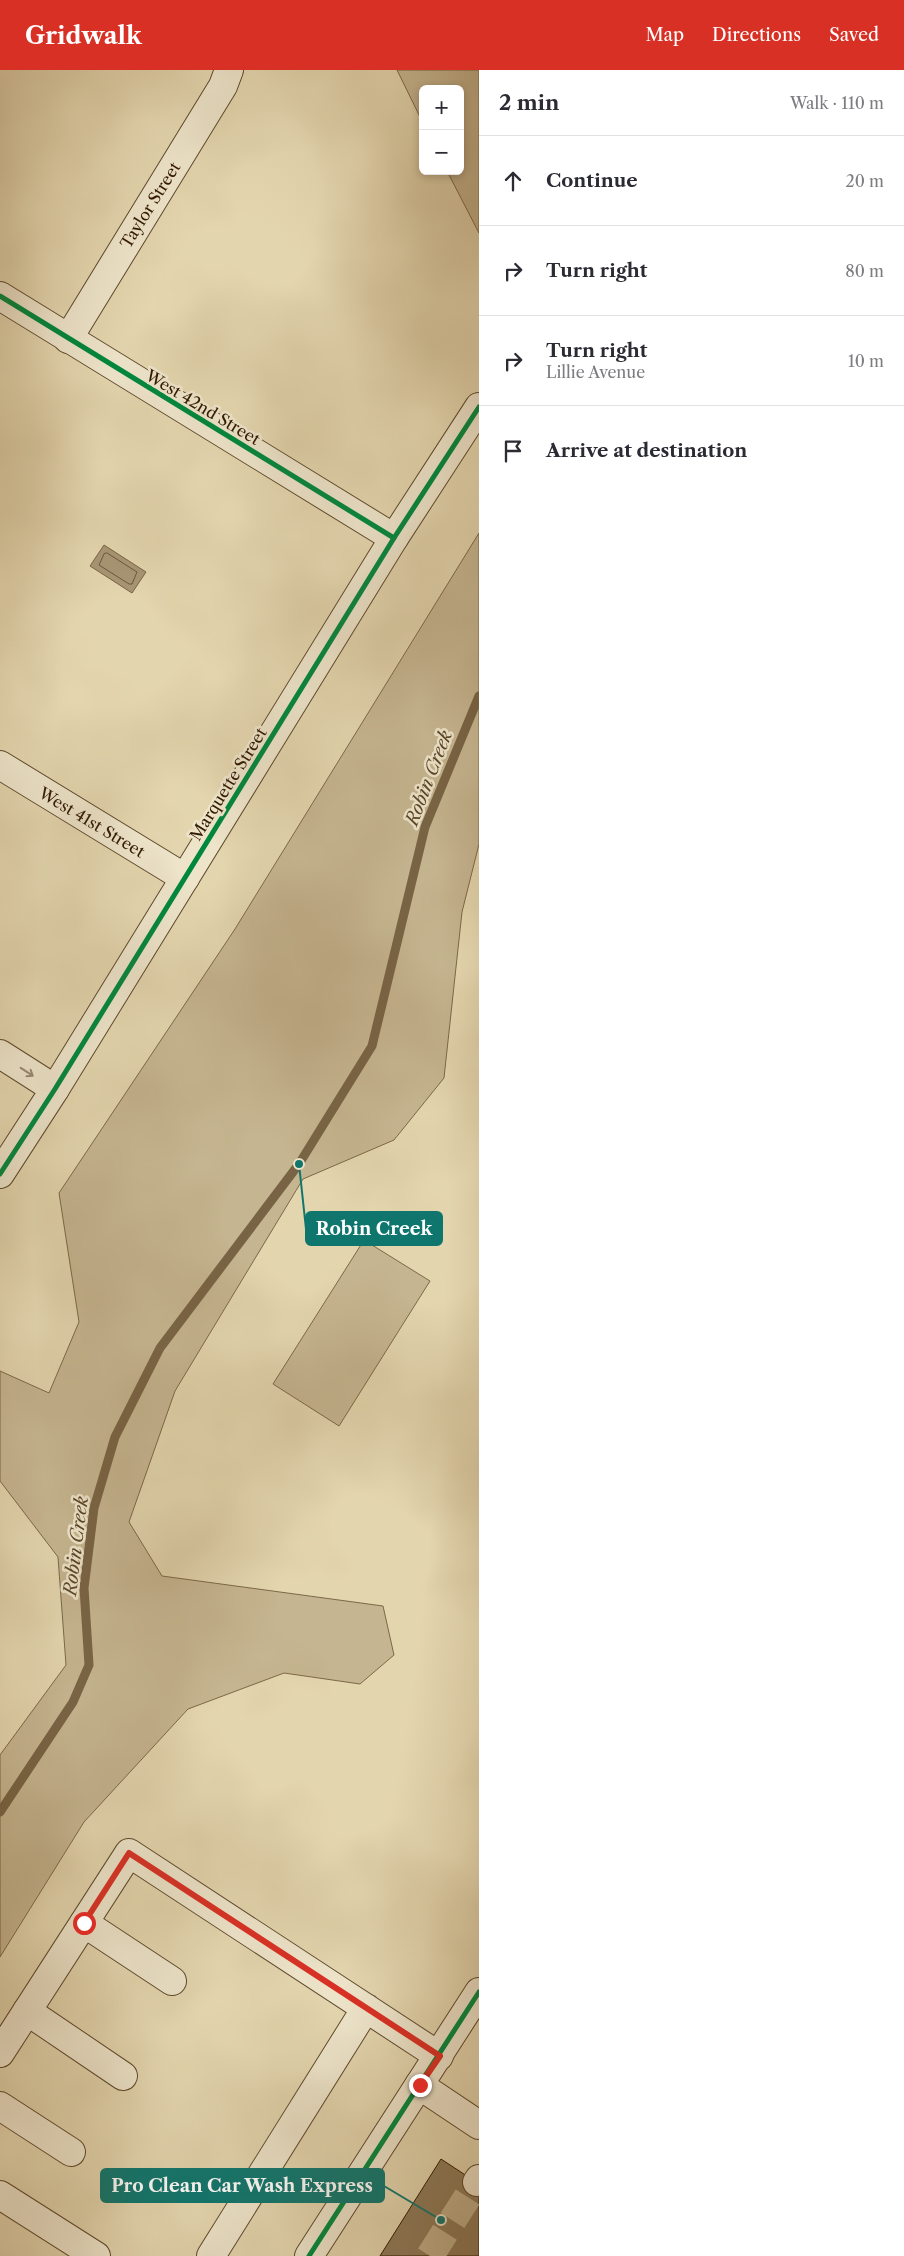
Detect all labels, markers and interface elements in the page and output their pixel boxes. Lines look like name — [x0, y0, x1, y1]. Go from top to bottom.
text: Gridwalk — [25, 21, 142, 50]
text: Map — [645, 24, 684, 46]
text: Directions — [712, 24, 801, 46]
text: Saved — [829, 24, 879, 46]
map controls — [419, 85, 464, 175]
button: + — [419, 85, 464, 130]
text: 2 min — [499, 90, 559, 115]
text: Walk · 110 m — [790, 93, 884, 113]
button: − — [419, 130, 464, 175]
street label: Taylor Street — [116, 158, 185, 252]
icon: ahead — [499, 167, 527, 195]
text: Continue — [546, 169, 638, 192]
text: 20 m — [845, 171, 884, 191]
icon: right — [499, 257, 527, 285]
text: Turn right — [546, 259, 647, 282]
text: 80 m — [845, 261, 884, 281]
text: Turn right — [546, 339, 647, 362]
icon: right — [499, 347, 527, 375]
text: 10 m — [848, 351, 884, 371]
text: Lillie Avenue — [546, 362, 645, 382]
street label: West 42nd Street — [141, 365, 264, 449]
icon: arrive — [499, 437, 527, 465]
text: Arrive at destination — [546, 439, 747, 462]
street label: Marquette Street — [185, 724, 271, 844]
water label: Robin Creek — [400, 727, 457, 830]
street label: West 41st Street — [35, 782, 149, 862]
one-way arrow — [20, 1067, 34, 1077]
callout: Robin Creek — [306, 1212, 442, 1245]
text: Robin Creek — [316, 1218, 433, 1240]
water label: Robin Creek — [59, 1495, 93, 1599]
route start — [73, 1912, 96, 1935]
route end — [409, 2074, 432, 2097]
callout: Pro Clean Car Wash Express — [101, 2169, 384, 2202]
text: Pro Clean Car Wash Express — [111, 2175, 373, 2197]

